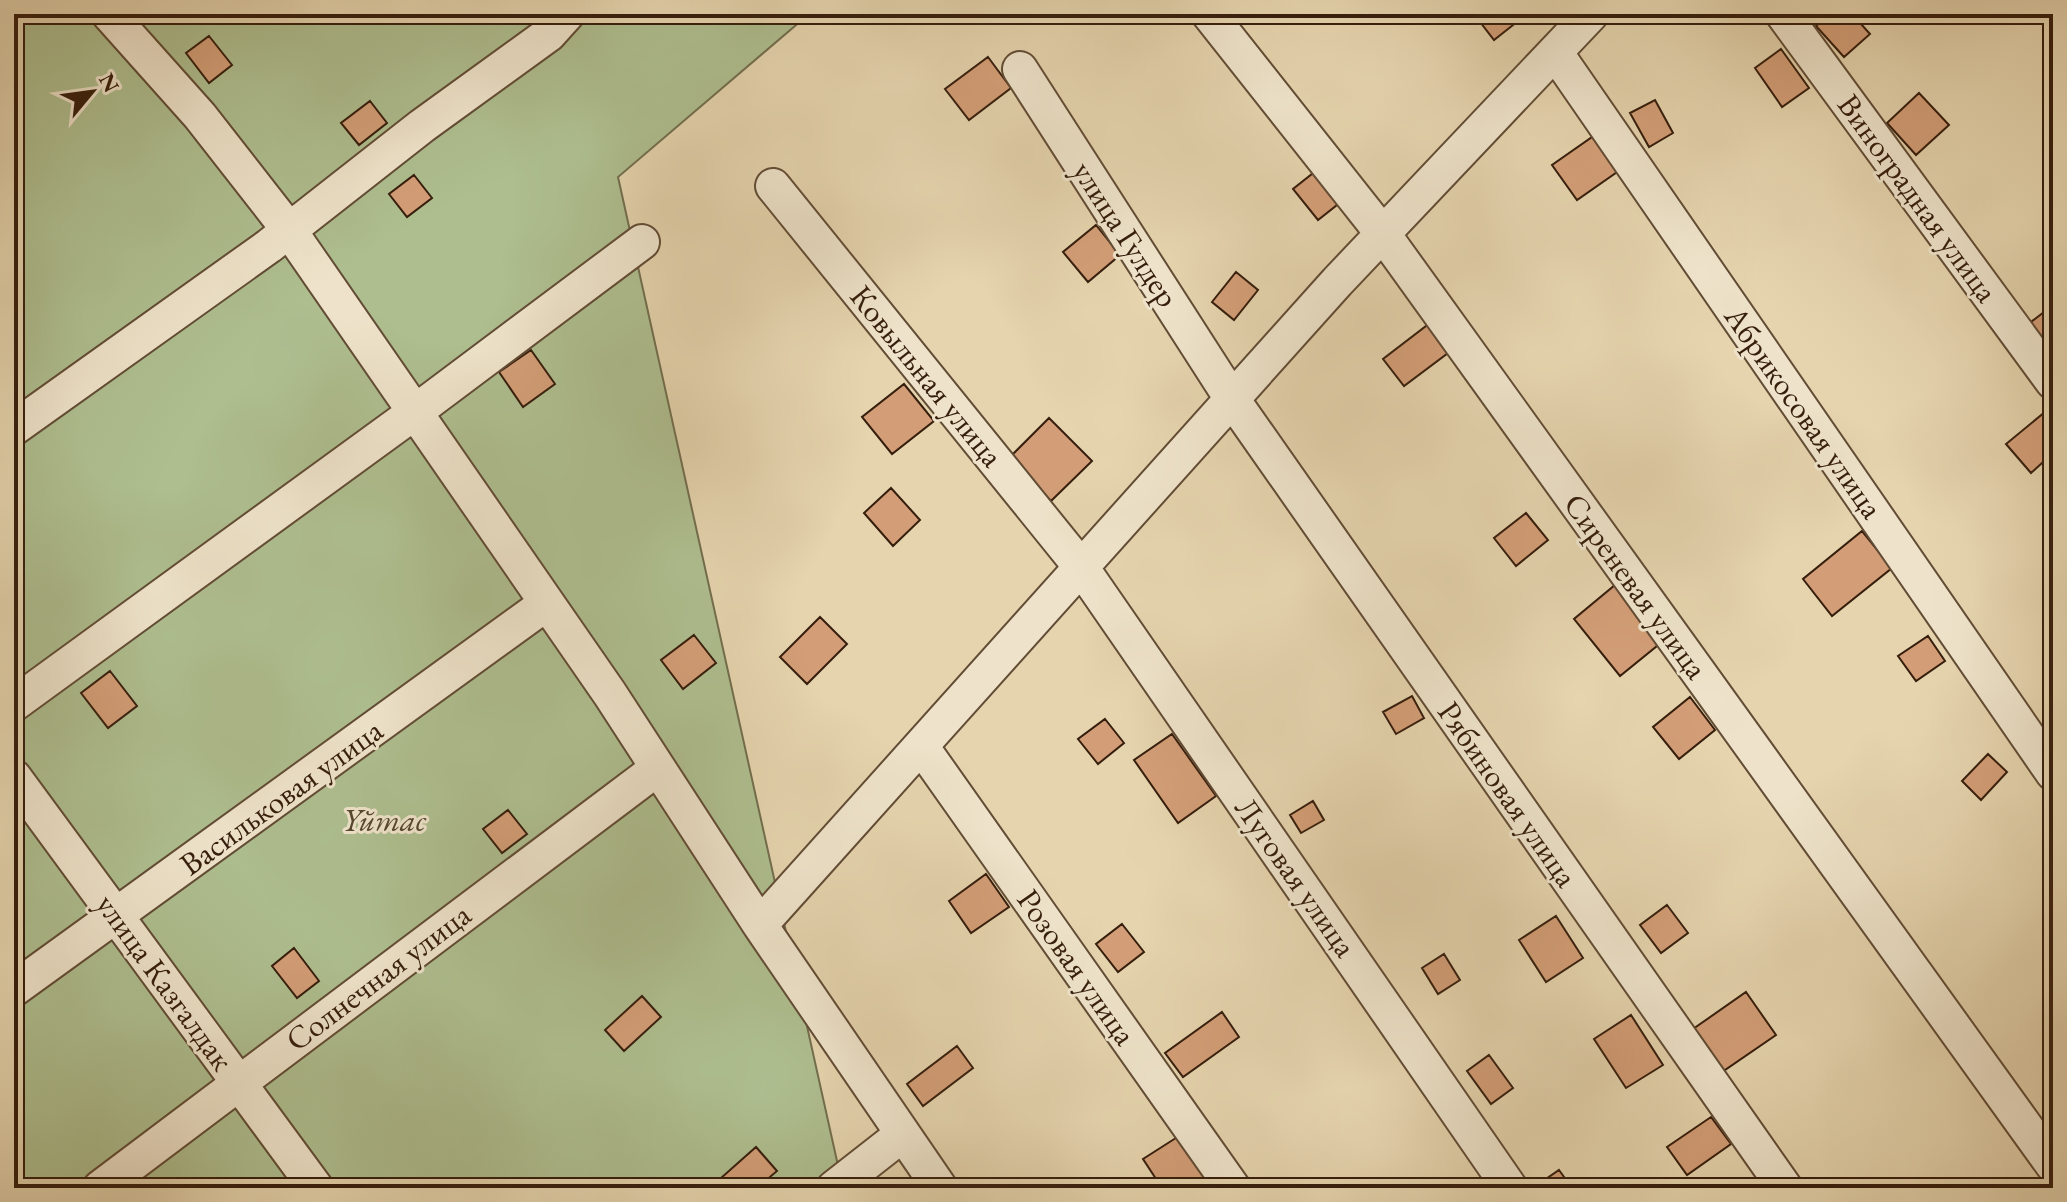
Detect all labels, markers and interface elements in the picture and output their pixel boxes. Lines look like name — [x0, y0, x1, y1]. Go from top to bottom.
north arrow — [52, 52, 132, 132]
text: N — [92, 68, 126, 98]
street label: Виноградная улица — [1828, 85, 2008, 311]
street label: улица Гулдер — [1063, 153, 1189, 315]
street label: Ковыльная улица — [841, 276, 1013, 476]
street label: Абрикосовая улица — [1714, 297, 1893, 527]
street label: Сиреневая улица — [1554, 485, 1718, 687]
street label: Рябиновая улица — [1428, 693, 1588, 895]
street label: Васильковая улица — [171, 709, 391, 885]
street label: Луговая улица — [1226, 789, 1367, 965]
park label: Үйтас — [342, 799, 427, 841]
street label: Розовая улица — [1008, 881, 1146, 1053]
street label: улица Казгалдак — [87, 885, 243, 1079]
street label: Солнечная улица — [277, 893, 479, 1060]

